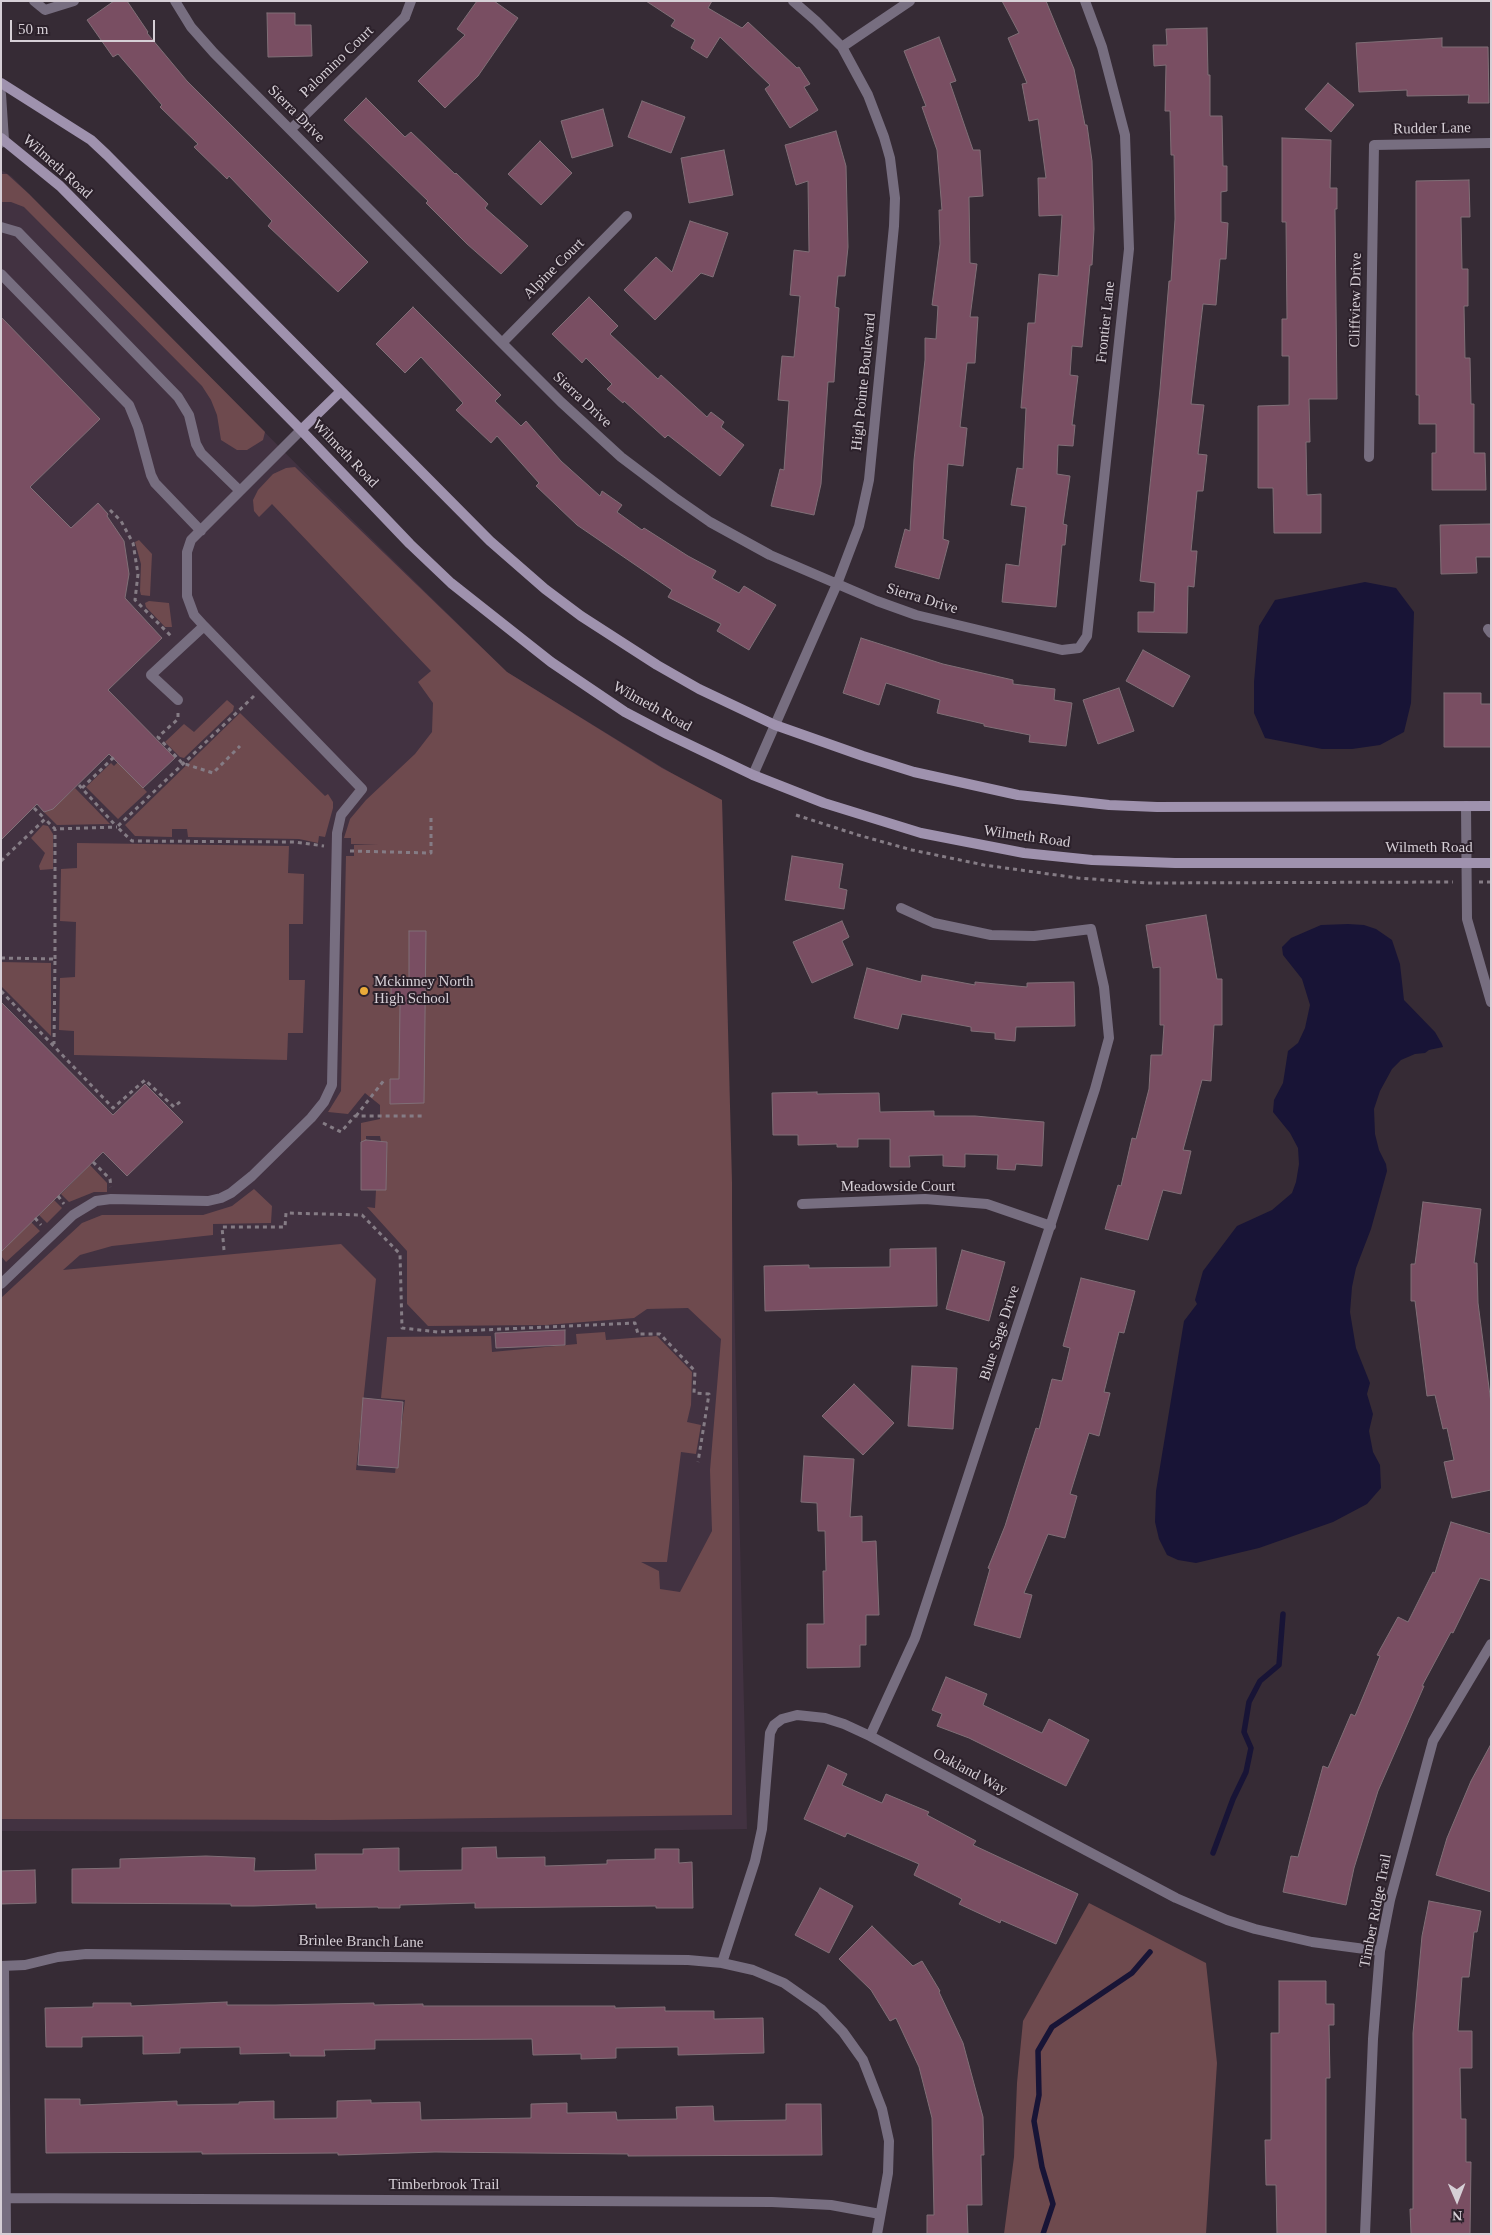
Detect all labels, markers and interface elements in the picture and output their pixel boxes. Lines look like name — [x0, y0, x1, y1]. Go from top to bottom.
scale bar — [12, 10, 158, 42]
text: 50 m — [18, 21, 48, 37]
street label: Palomino Court — [296, 22, 378, 102]
street label: Sierra Drive — [264, 82, 328, 146]
street label: Rudder Lane — [1393, 119, 1471, 139]
street label: Wilmeth Road — [19, 131, 95, 203]
street label: Alpine Court — [520, 235, 588, 303]
street label: Cliffview Drive — [1346, 252, 1366, 348]
street label: Frontier Lane — [1093, 280, 1119, 364]
street label: High Pointe Boulevard — [848, 312, 880, 452]
street label: Sierra Drive — [549, 368, 615, 432]
street label: Wilmeth Road — [308, 416, 382, 492]
street label: Sierra Drive — [884, 580, 960, 618]
street label: Wilmeth Road — [609, 678, 695, 736]
street label: Wilmeth Road — [983, 822, 1071, 852]
street label: Wilmeth Road — [1385, 839, 1473, 857]
place label: Mckinney North High School — [374, 973, 474, 1008]
marker: Mckinney North High School — [358, 985, 370, 997]
street label: Meadowside Court — [841, 1178, 955, 1196]
street label: Blue Sage Drive — [976, 1283, 1024, 1383]
street label: Oakland Way — [930, 1745, 1010, 1799]
street label: Timber Ridge Trail — [1356, 1853, 1396, 1969]
street label: Brinlee Branch Lane — [298, 1932, 424, 1952]
north arrow — [1432, 2175, 1482, 2225]
street label: Timberbrook Trail — [389, 2176, 499, 2194]
text: N — [1452, 2208, 1462, 2223]

